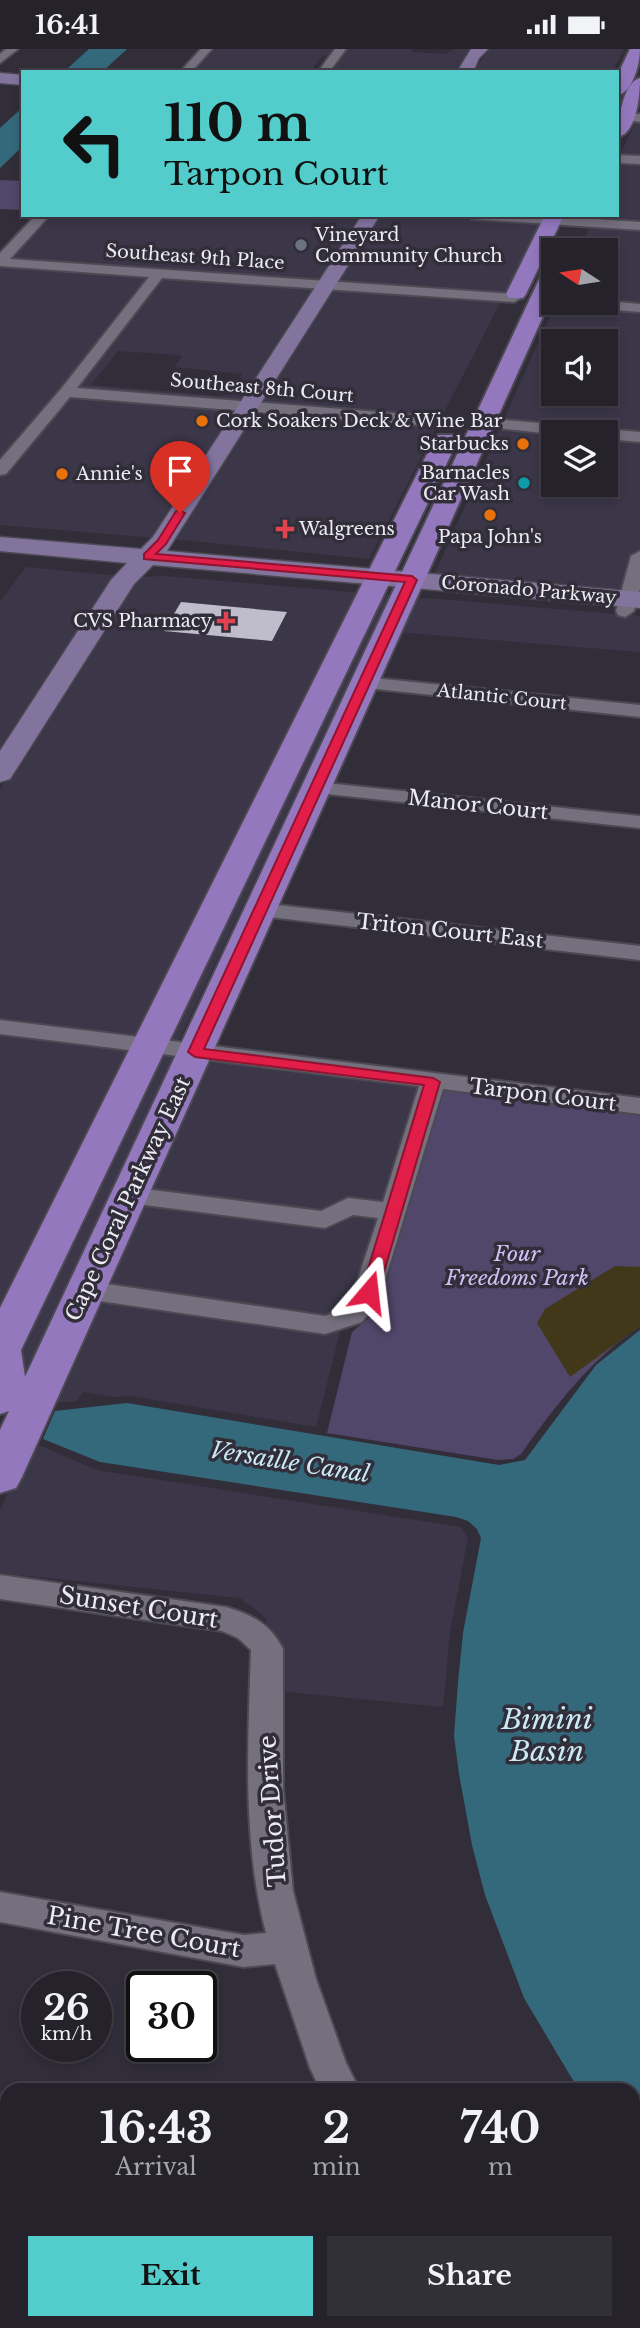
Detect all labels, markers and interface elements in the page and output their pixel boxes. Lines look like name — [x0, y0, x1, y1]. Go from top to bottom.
text: 16:41 — [35, 9, 100, 41]
text: 110 m — [164, 93, 311, 154]
icon: left — [49, 98, 140, 189]
text: Tarpon Court — [164, 154, 389, 194]
place label: Vineyard Community Church — [314, 224, 503, 267]
marker: Vineyard Community Church — [293, 237, 309, 253]
north arrow — [541, 238, 618, 315]
map controls — [541, 238, 618, 497]
street label: Southeast 9th Place — [105, 240, 285, 274]
button: sound — [541, 329, 618, 406]
street label: Southeast 8th Court — [169, 369, 355, 407]
place label: Cork Soakers Deck & Wine Bar — [216, 410, 503, 432]
marker: Cork Soakers Deck & Wine Bar — [194, 413, 210, 429]
button: layers — [541, 420, 618, 497]
place label: Starbucks — [419, 433, 509, 455]
marker: Starbucks — [515, 436, 531, 452]
pin — [150, 441, 210, 513]
icon: arrive — [161, 452, 199, 490]
place label: Barnacles Car Wash — [421, 462, 510, 505]
place label: Annie's — [75, 463, 143, 485]
marker: Annie's — [54, 466, 70, 482]
marker: Barnacles Car Wash — [516, 475, 532, 491]
marker: Papa John's — [482, 507, 498, 523]
place label: Walgreens — [298, 518, 395, 540]
marker: Walgreens — [277, 521, 293, 537]
place label: Papa John's — [438, 526, 542, 548]
street label: Coronado Parkway — [440, 571, 618, 609]
place label: CVS Pharmacy — [73, 610, 212, 632]
marker: CVS Pharmacy — [218, 613, 234, 629]
street label: Atlantic Court — [435, 679, 568, 715]
street label: Manor Court — [407, 785, 549, 825]
street label: Triton Court East — [355, 908, 545, 954]
street label: Cape Coral Parkway East — [60, 1073, 196, 1325]
street label: Tarpon Court — [468, 1073, 618, 1117]
park label: Four Freedoms Park — [444, 1241, 589, 1291]
position arrow — [332, 1255, 406, 1329]
water label: Versaille Canal — [208, 1436, 372, 1489]
street label: Sunset Court — [58, 1580, 220, 1634]
water label: Bimini Basin — [501, 1702, 593, 1769]
street label: Tudor Drive — [252, 1734, 292, 1888]
street label: Pine Tree Court — [45, 1901, 243, 1963]
speed limit sign: 30 — [126, 1971, 217, 2062]
text: 26 — [43, 1986, 90, 2029]
text: km/h — [41, 2023, 92, 2045]
text: 16:43 — [99, 2102, 213, 2154]
text: 2 — [323, 2102, 350, 2154]
text: 740 — [460, 2102, 541, 2154]
text: Arrival — [115, 2153, 197, 2181]
text: min — [312, 2153, 361, 2181]
text: m — [488, 2153, 513, 2181]
button: Exit — [28, 2236, 313, 2316]
button: Share — [327, 2236, 612, 2316]

